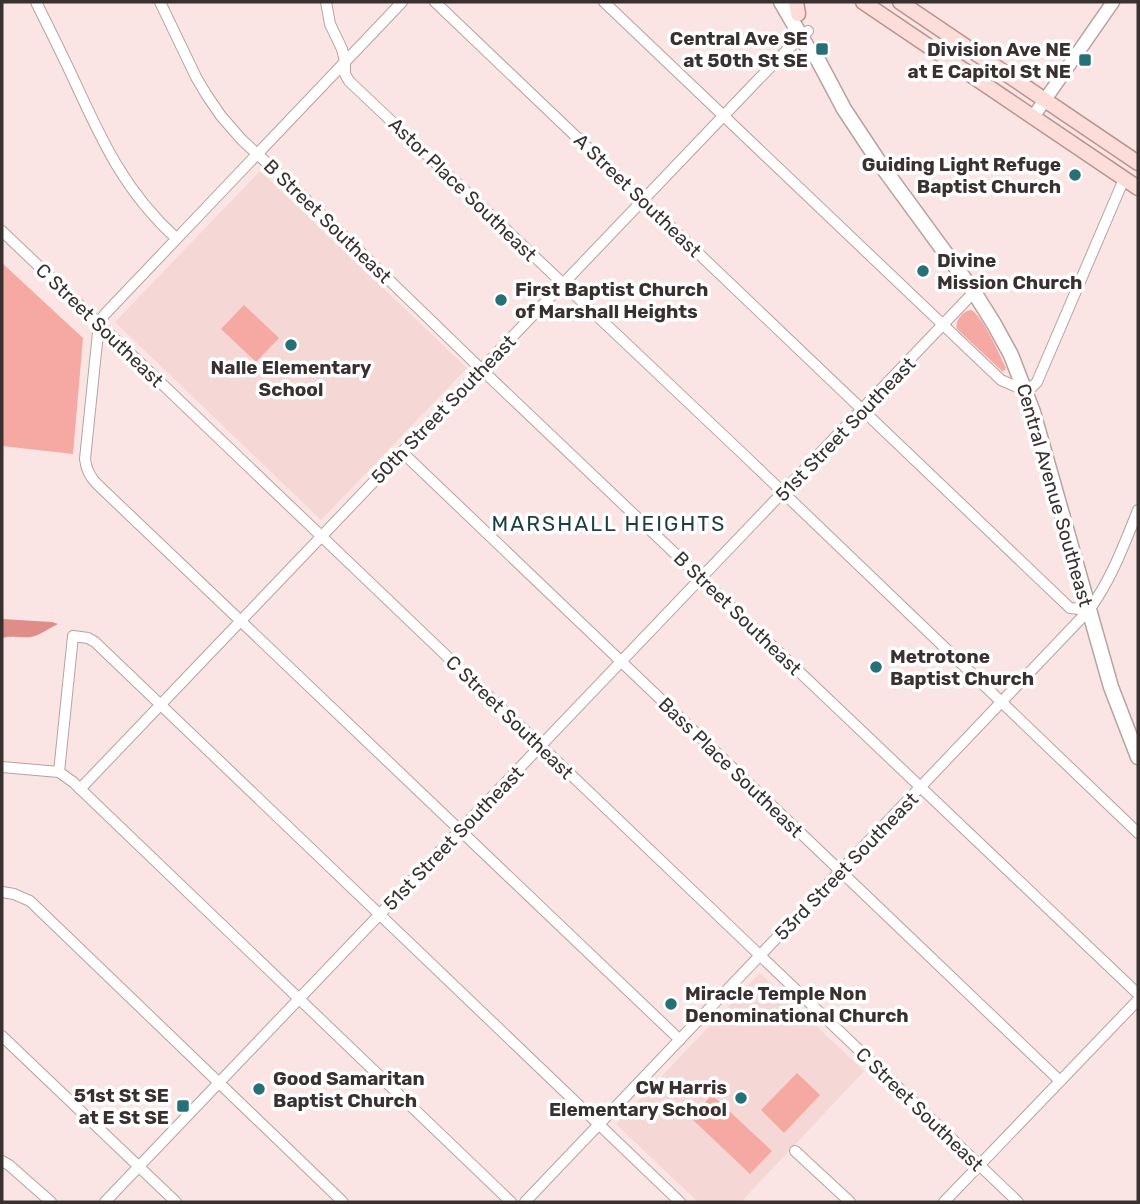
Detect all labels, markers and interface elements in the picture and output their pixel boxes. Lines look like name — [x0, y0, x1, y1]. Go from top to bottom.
place label: Central Ave SE at 50th St SE — [670, 27, 808, 72]
place label: Division Ave NE at E Capitol St NE — [908, 38, 1071, 83]
marker: Central Ave SE at 50th St SE — [814, 41, 830, 57]
marker: Division Ave NE at E Capitol St NE — [1077, 52, 1093, 68]
street label: Astor Place Southeast — [384, 113, 542, 266]
street label: A Street Southeast — [569, 129, 706, 262]
place label: Guiding Light Refuge Baptist Church — [862, 153, 1061, 198]
street label: B Street Southeast — [259, 155, 397, 288]
marker: Guiding Light Refuge Baptist Church — [1067, 167, 1083, 183]
place label: Divine Mission Church — [937, 249, 1082, 294]
street label: C Street Southeast — [31, 259, 169, 392]
marker: Divine Mission Church — [915, 263, 931, 279]
place label: First Baptist Church of Marshall Heights — [515, 278, 708, 323]
marker: First Baptist Church of Marshall Heights — [493, 292, 509, 308]
street label: 50th Street Southeast — [366, 330, 521, 489]
marker: Nalle Elementary School — [283, 337, 299, 353]
street label: 51st Street Southeast — [770, 352, 921, 506]
place label: Nalle Elementary School — [211, 356, 372, 401]
street label: Central Avenue Southeast — [1012, 381, 1098, 610]
district label: MARSHALL HEIGHTS — [492, 511, 726, 536]
street label: B Street Southeast — [669, 547, 807, 680]
place label: Metrotone Baptist Church — [890, 645, 1034, 690]
street label: C Street Southeast — [441, 651, 579, 784]
marker: Metrotone Baptist Church — [868, 659, 884, 675]
street label: Bass Place Southeast — [654, 693, 808, 843]
street label: 51st Street Southeast — [378, 761, 529, 915]
street label: 53rd Street Southeast — [770, 787, 923, 945]
place label: Miracle Temple Non Denominational Church — [685, 982, 909, 1027]
marker: Miracle Temple Non Denominational Church — [663, 996, 679, 1012]
street label: C Street Southeast — [851, 1043, 989, 1176]
place label: Good Samaritan Baptist Church — [273, 1067, 425, 1112]
place label: CW Harris Elementary School — [549, 1076, 727, 1121]
marker: Good Samaritan Baptist Church — [251, 1081, 267, 1097]
place label: 51st St SE at E St SE — [74, 1084, 169, 1129]
marker: CW Harris Elementary School — [733, 1090, 749, 1106]
marker: 51st St SE at E St SE — [175, 1098, 191, 1114]

